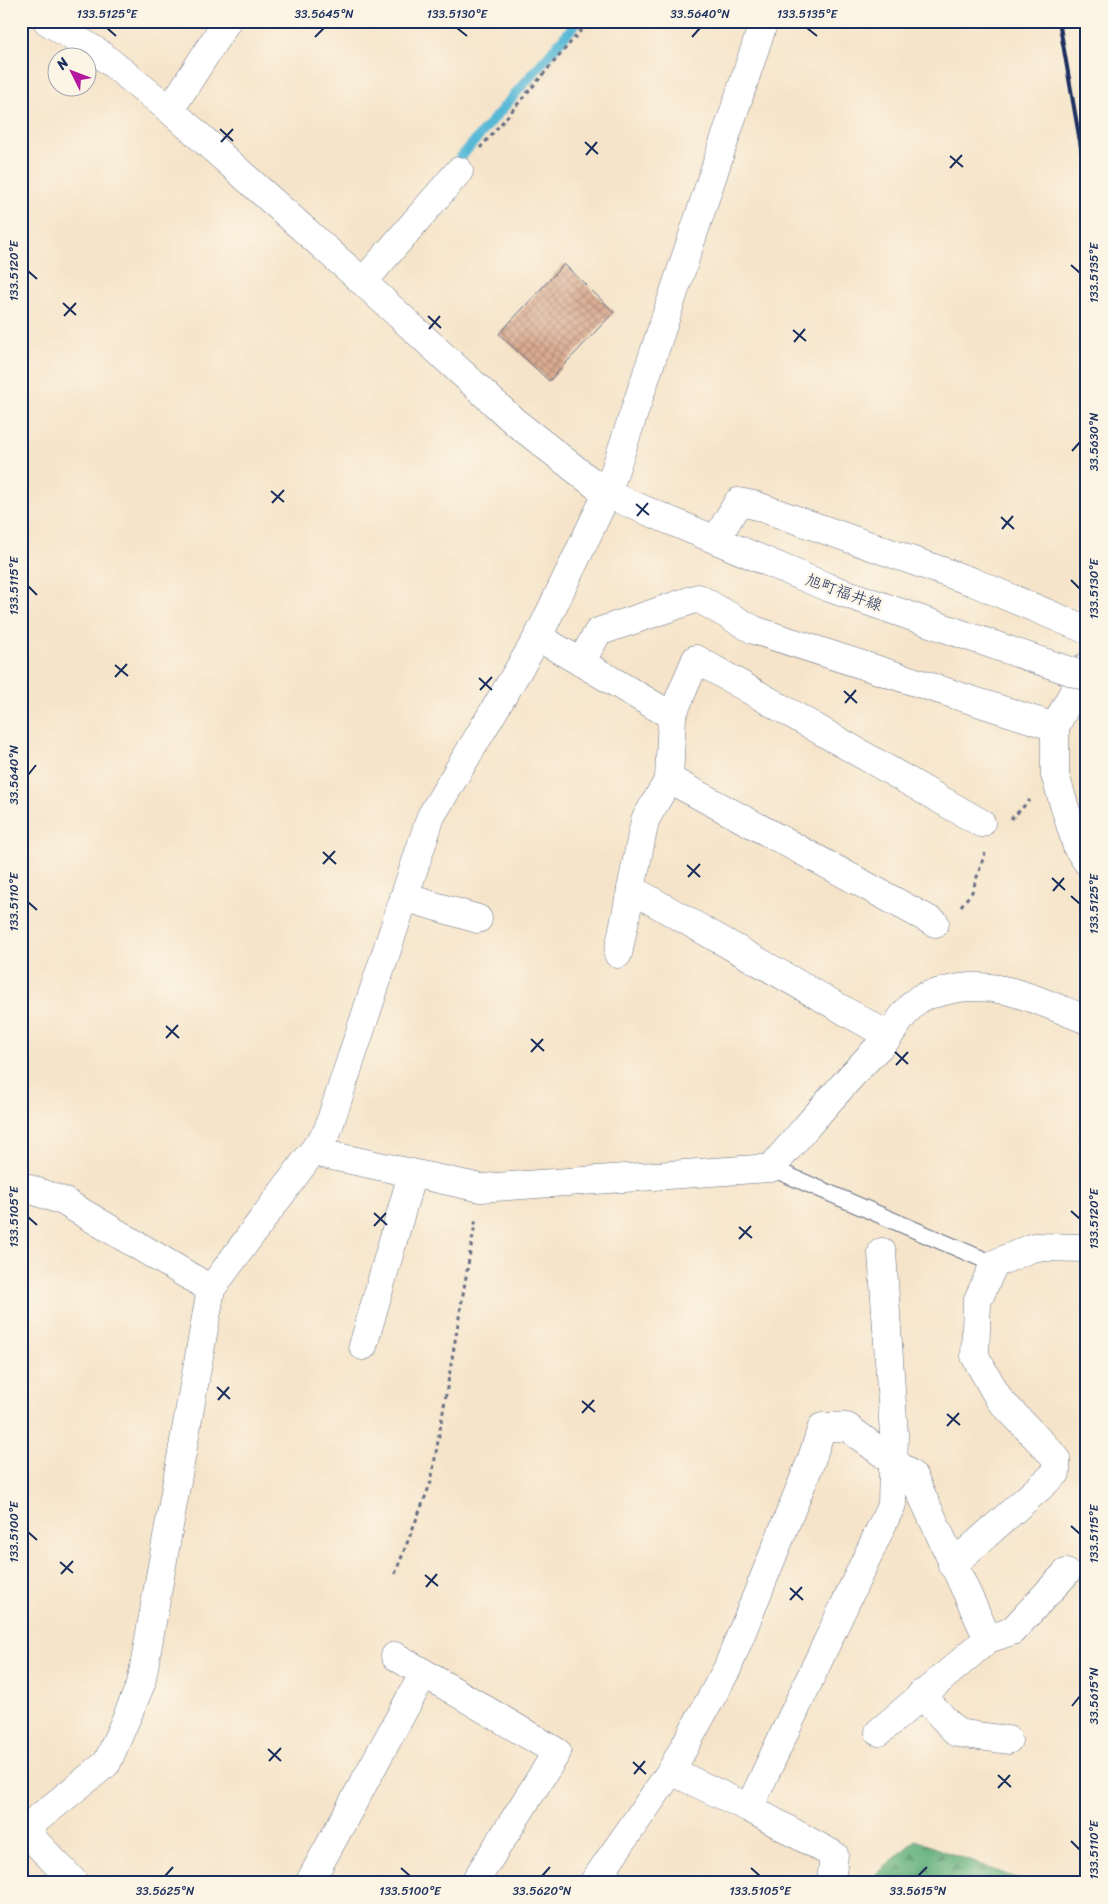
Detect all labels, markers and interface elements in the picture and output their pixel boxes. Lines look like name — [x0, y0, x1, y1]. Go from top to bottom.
text: 133.5125°E — [77, 3, 139, 25]
text: 33.5645°N — [294, 3, 354, 25]
text: 133.5130°E — [427, 3, 489, 25]
text: 33.5640°N — [670, 3, 730, 25]
text: 133.5135°E — [777, 3, 838, 25]
north arrow — [48, 48, 98, 98]
text: N — [50, 51, 75, 76]
text: 133.5120°E — [3, 239, 25, 301]
text: 133.5135°E — [1083, 242, 1105, 303]
text: 33.5630°N — [1083, 412, 1105, 471]
text: 133.5115°E — [3, 555, 25, 615]
text: 133.5130°E — [1083, 557, 1105, 619]
street label: 旭町福井線 — [801, 565, 887, 619]
text: 33.5640°N — [3, 745, 25, 805]
text: 133.5110°E — [3, 871, 25, 931]
text: 133.5125°E — [1083, 872, 1105, 934]
text: 133.5105°E — [3, 1185, 25, 1248]
text: 133.5120°E — [1083, 1187, 1105, 1249]
text: 133.5100°E — [3, 1500, 25, 1563]
text: 133.5115°E — [1083, 1503, 1105, 1563]
text: 33.5615°N — [1083, 1667, 1105, 1724]
text: 133.5110°E — [1083, 1819, 1105, 1879]
text: 33.5625°N — [136, 1880, 195, 1902]
text: 133.5100°E — [379, 1880, 442, 1902]
text: 33.5620°N — [513, 1880, 572, 1902]
text: 133.5105°E — [729, 1880, 792, 1902]
text: 33.5615°N — [890, 1880, 947, 1902]

